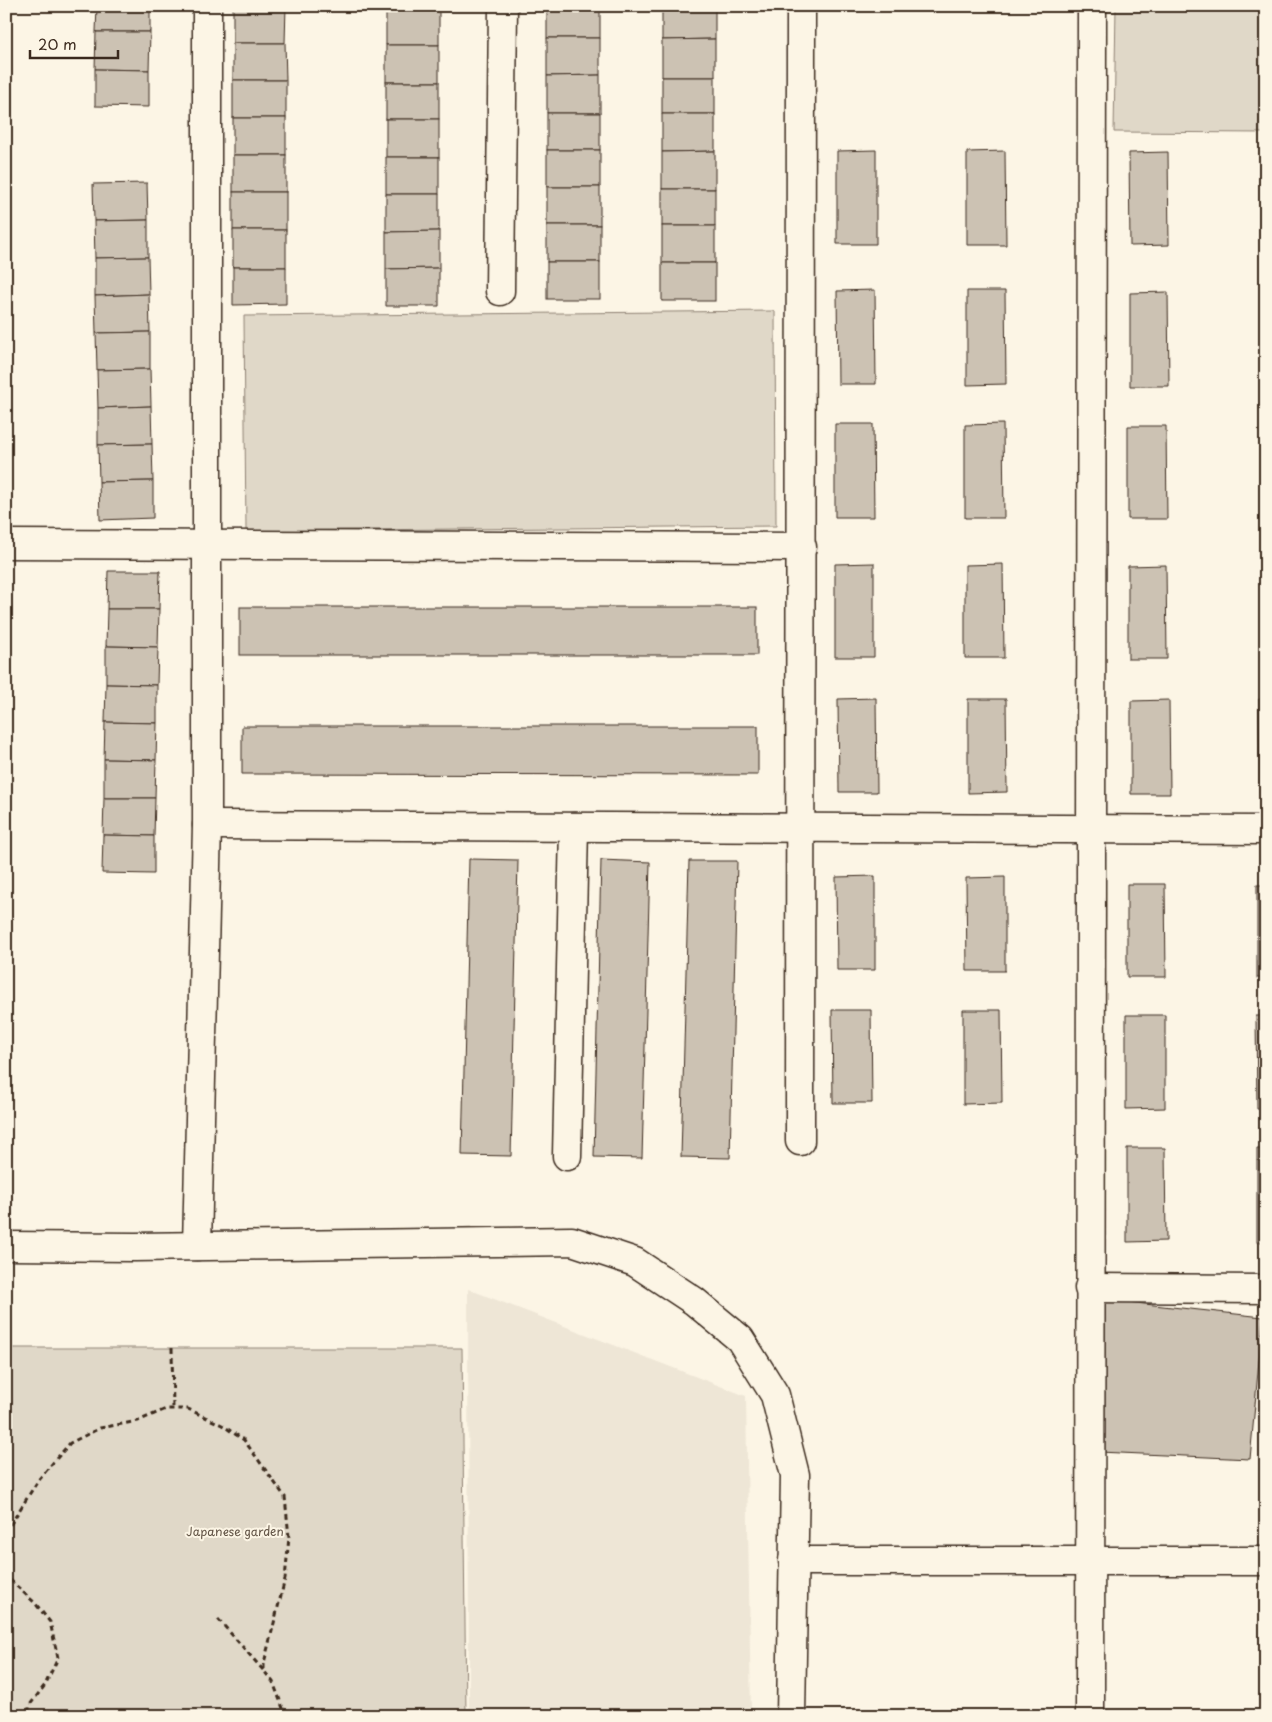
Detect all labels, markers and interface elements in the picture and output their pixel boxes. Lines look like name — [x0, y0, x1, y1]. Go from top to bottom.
scale bar — [30, 28, 118, 60]
text: 20 m — [38, 32, 77, 55]
park label: Japanese garden — [186, 1522, 284, 1540]

